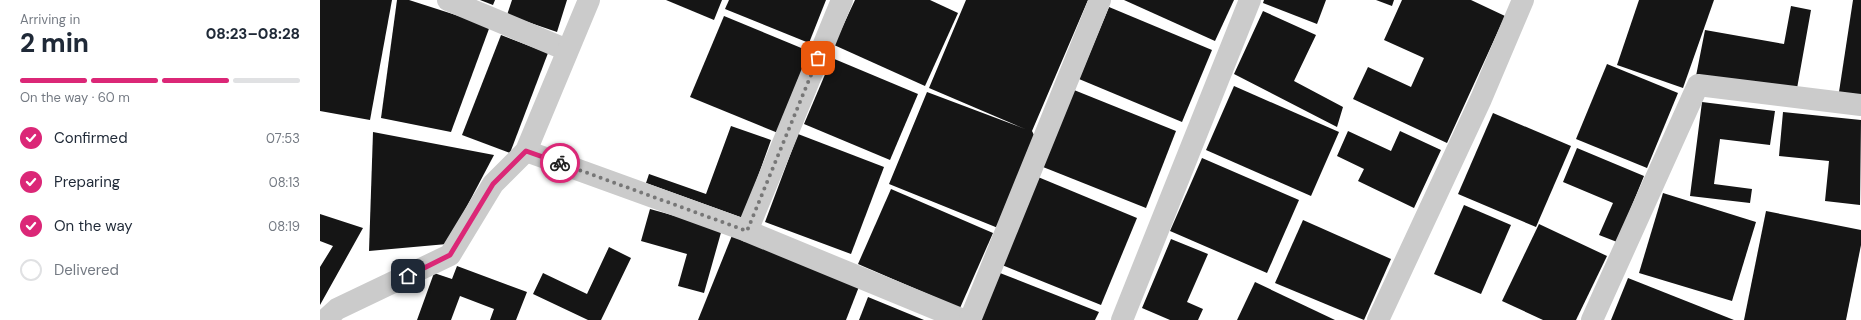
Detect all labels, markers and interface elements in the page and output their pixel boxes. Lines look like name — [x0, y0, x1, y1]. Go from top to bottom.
text: Arriving in — [20, 11, 80, 28]
text: 08:23–08:28 — [206, 24, 300, 44]
text: 2 min — [20, 26, 89, 60]
pin — [801, 41, 835, 75]
icon: bag — [807, 47, 829, 69]
text: On the way · 60 m — [20, 89, 130, 106]
icon: check — [20, 127, 42, 149]
text: Confirmed — [54, 128, 128, 148]
text: 07:53 — [266, 130, 300, 147]
courier — [540, 143, 580, 183]
icon: bike — [549, 152, 571, 174]
icon: check — [20, 171, 42, 193]
text: Preparing — [54, 172, 120, 192]
text: 08:13 — [269, 174, 300, 191]
icon: check — [20, 215, 42, 237]
text: On the way — [54, 216, 133, 236]
text: 08:19 — [268, 218, 300, 235]
pin — [391, 259, 425, 293]
text: Delivered — [54, 260, 119, 280]
icon: home — [397, 265, 419, 287]

